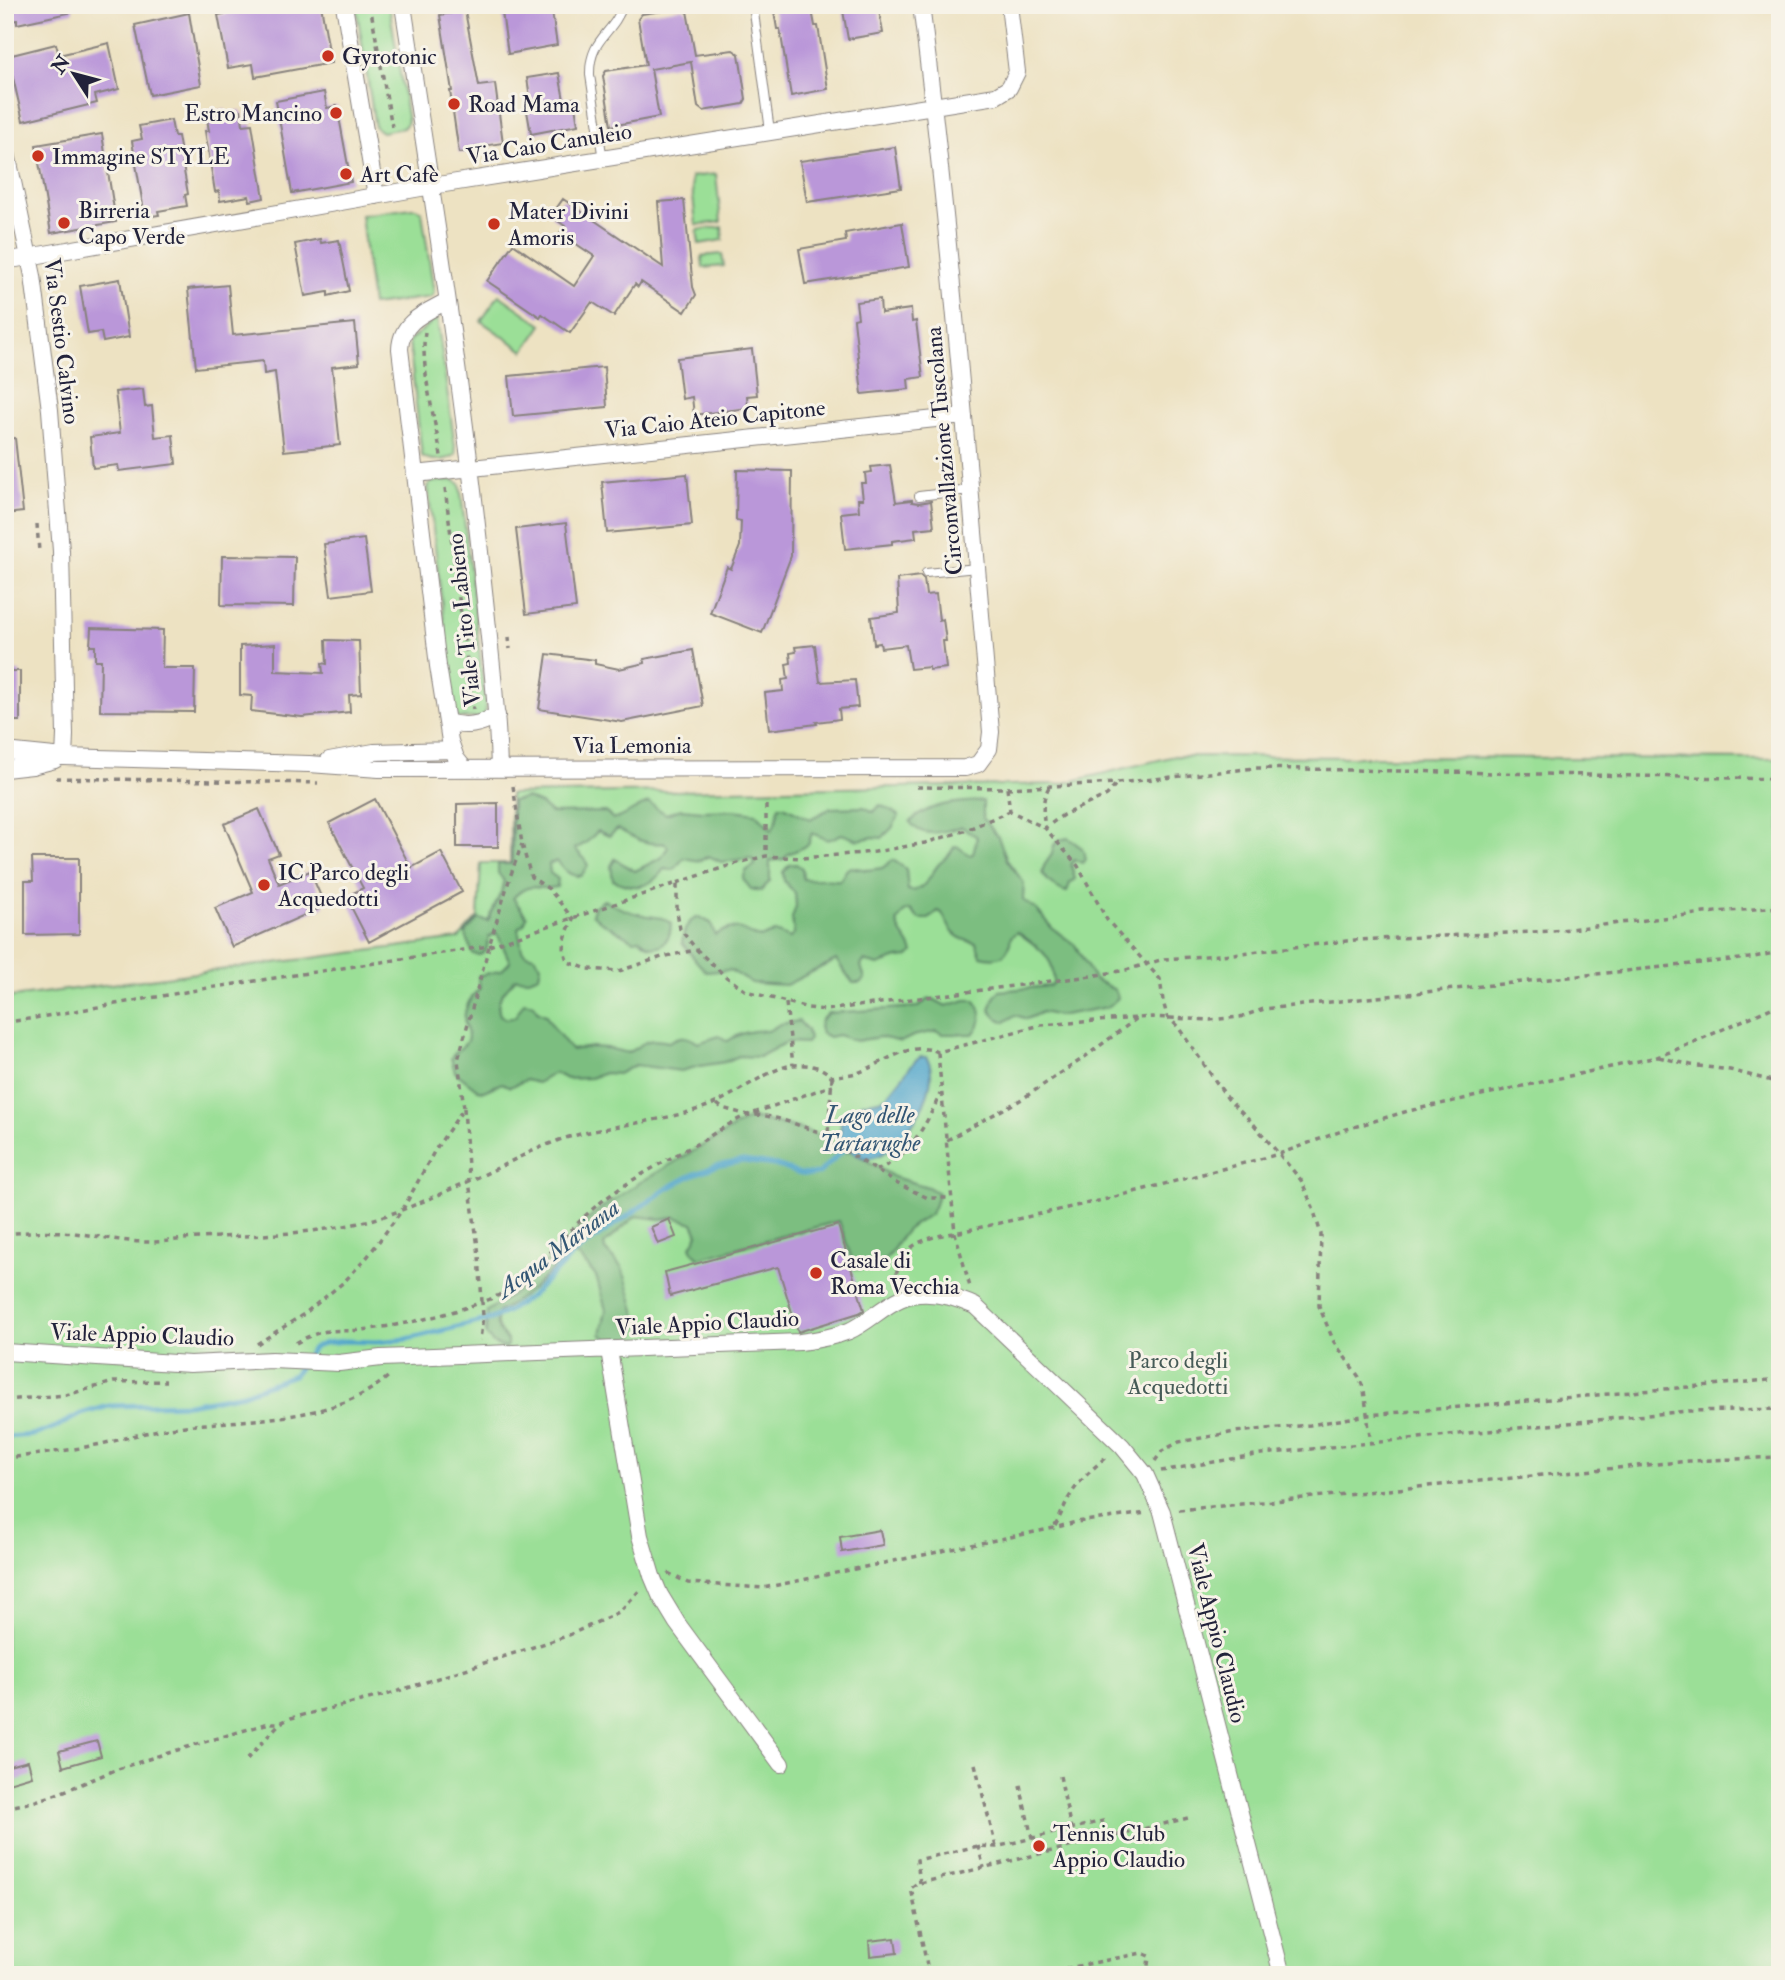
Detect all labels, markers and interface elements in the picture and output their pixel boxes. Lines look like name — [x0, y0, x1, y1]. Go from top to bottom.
north arrow — [38, 38, 108, 108]
place label: Gyrotonic — [342, 42, 437, 71]
marker: Gyrotonic — [320, 48, 336, 64]
text: N — [46, 50, 76, 79]
place label: Road Mama — [468, 90, 580, 119]
marker: Road Mama — [446, 96, 462, 112]
place label: Estro Mancino — [184, 99, 322, 128]
marker: Estro Mancino — [328, 105, 344, 121]
street label: Via Caio Canuleio — [464, 117, 634, 171]
place label: Immagine STYLE — [52, 142, 230, 171]
marker: Immagine STYLE — [30, 148, 46, 164]
place label: Art Cafè — [359, 160, 439, 189]
marker: Art Cafè — [338, 166, 354, 182]
place label: Birreria Capo Verde — [78, 196, 185, 252]
place label: Mater Divini Amoris — [507, 197, 629, 252]
marker: Birreria Capo Verde — [56, 215, 72, 231]
marker: Mater Divini Amoris — [486, 216, 502, 232]
street label: Via Sestio Calvino — [37, 256, 87, 426]
street label: Circonvallazione Tuscolana — [919, 325, 969, 577]
street label: Via Caio Ateio Capitone — [603, 393, 827, 446]
street label: Viale Tito Labieno — [440, 532, 488, 708]
street label: Via Lemonia — [572, 731, 692, 760]
place label: IC Parco degli Acquedotti — [277, 858, 409, 913]
marker: IC Parco degli Acquedotti — [256, 877, 272, 893]
water label: Lago delle Tartarughe — [820, 1100, 921, 1159]
water label: Acqua Mariana — [488, 1193, 626, 1307]
place label: Casale di Roma Vecchia — [830, 1246, 960, 1301]
marker: Casale di Roma Vecchia — [808, 1265, 824, 1281]
street label: Viale Appio Claudio — [614, 1304, 800, 1343]
street label: Viale Appio Claudio — [49, 1317, 235, 1354]
park label: Parco degli Acquedotti — [1127, 1346, 1228, 1401]
street label: Viale Appio Claudio — [1180, 1540, 1253, 1726]
place label: Tennis Club Appio Claudio — [1052, 1819, 1185, 1875]
marker: Tennis Club Appio Claudio — [1031, 1838, 1047, 1854]

